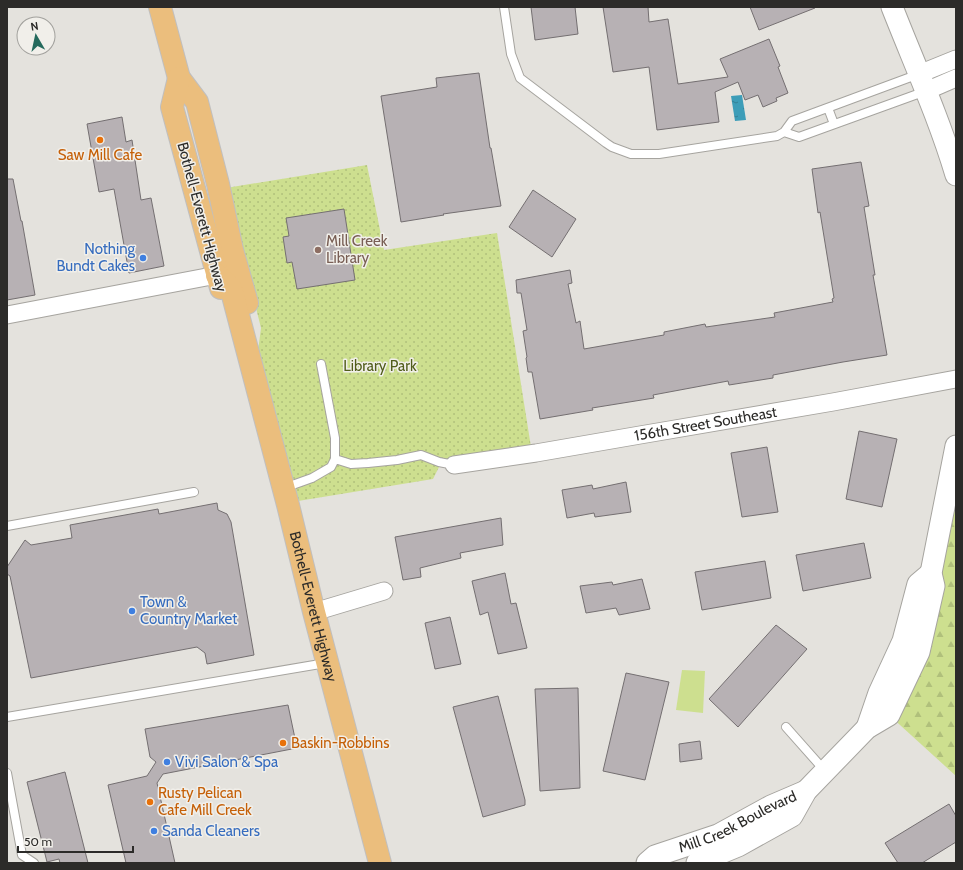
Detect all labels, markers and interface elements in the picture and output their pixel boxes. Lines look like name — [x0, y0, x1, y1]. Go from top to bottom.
north arrow — [16, 16, 56, 56]
text: N — [29, 19, 39, 34]
marker: Saw Mill Cafe — [95, 135, 105, 145]
street label: Bothell-Everett Highway — [173, 140, 231, 294]
place label: Saw Mill Cafe — [58, 146, 143, 164]
place label: Mill Creek Library — [326, 232, 388, 267]
place label: Nothing Bundt Cakes — [56, 240, 136, 275]
marker: Mill Creek Library — [313, 245, 323, 255]
marker: Nothing Bundt Cakes — [138, 253, 148, 263]
park label: Library Park — [343, 357, 417, 375]
street label: 156th Street Southeast — [633, 403, 778, 445]
street label: Bothell-Everett Highway — [286, 529, 341, 684]
place label: Town & Country Market — [140, 593, 237, 628]
marker: Town & Country Market — [127, 606, 137, 616]
place label: Baskin-Robbins — [291, 734, 389, 752]
marker: Baskin-Robbins — [278, 738, 288, 748]
place label: Vivi Salon & Spa — [175, 753, 279, 771]
marker: Vivi Salon & Spa — [162, 757, 172, 767]
place label: Rusty Pelican Cafe Mill Creek — [158, 784, 252, 819]
street label: Mill Creek Boulevard — [676, 787, 799, 857]
marker: Rusty Pelican Cafe Mill Creek — [145, 797, 155, 807]
place label: Sanda Cleaners — [162, 822, 260, 840]
marker: Sanda Cleaners — [149, 826, 159, 836]
scale bar — [18, 828, 133, 854]
text: 50 m — [24, 834, 52, 849]

